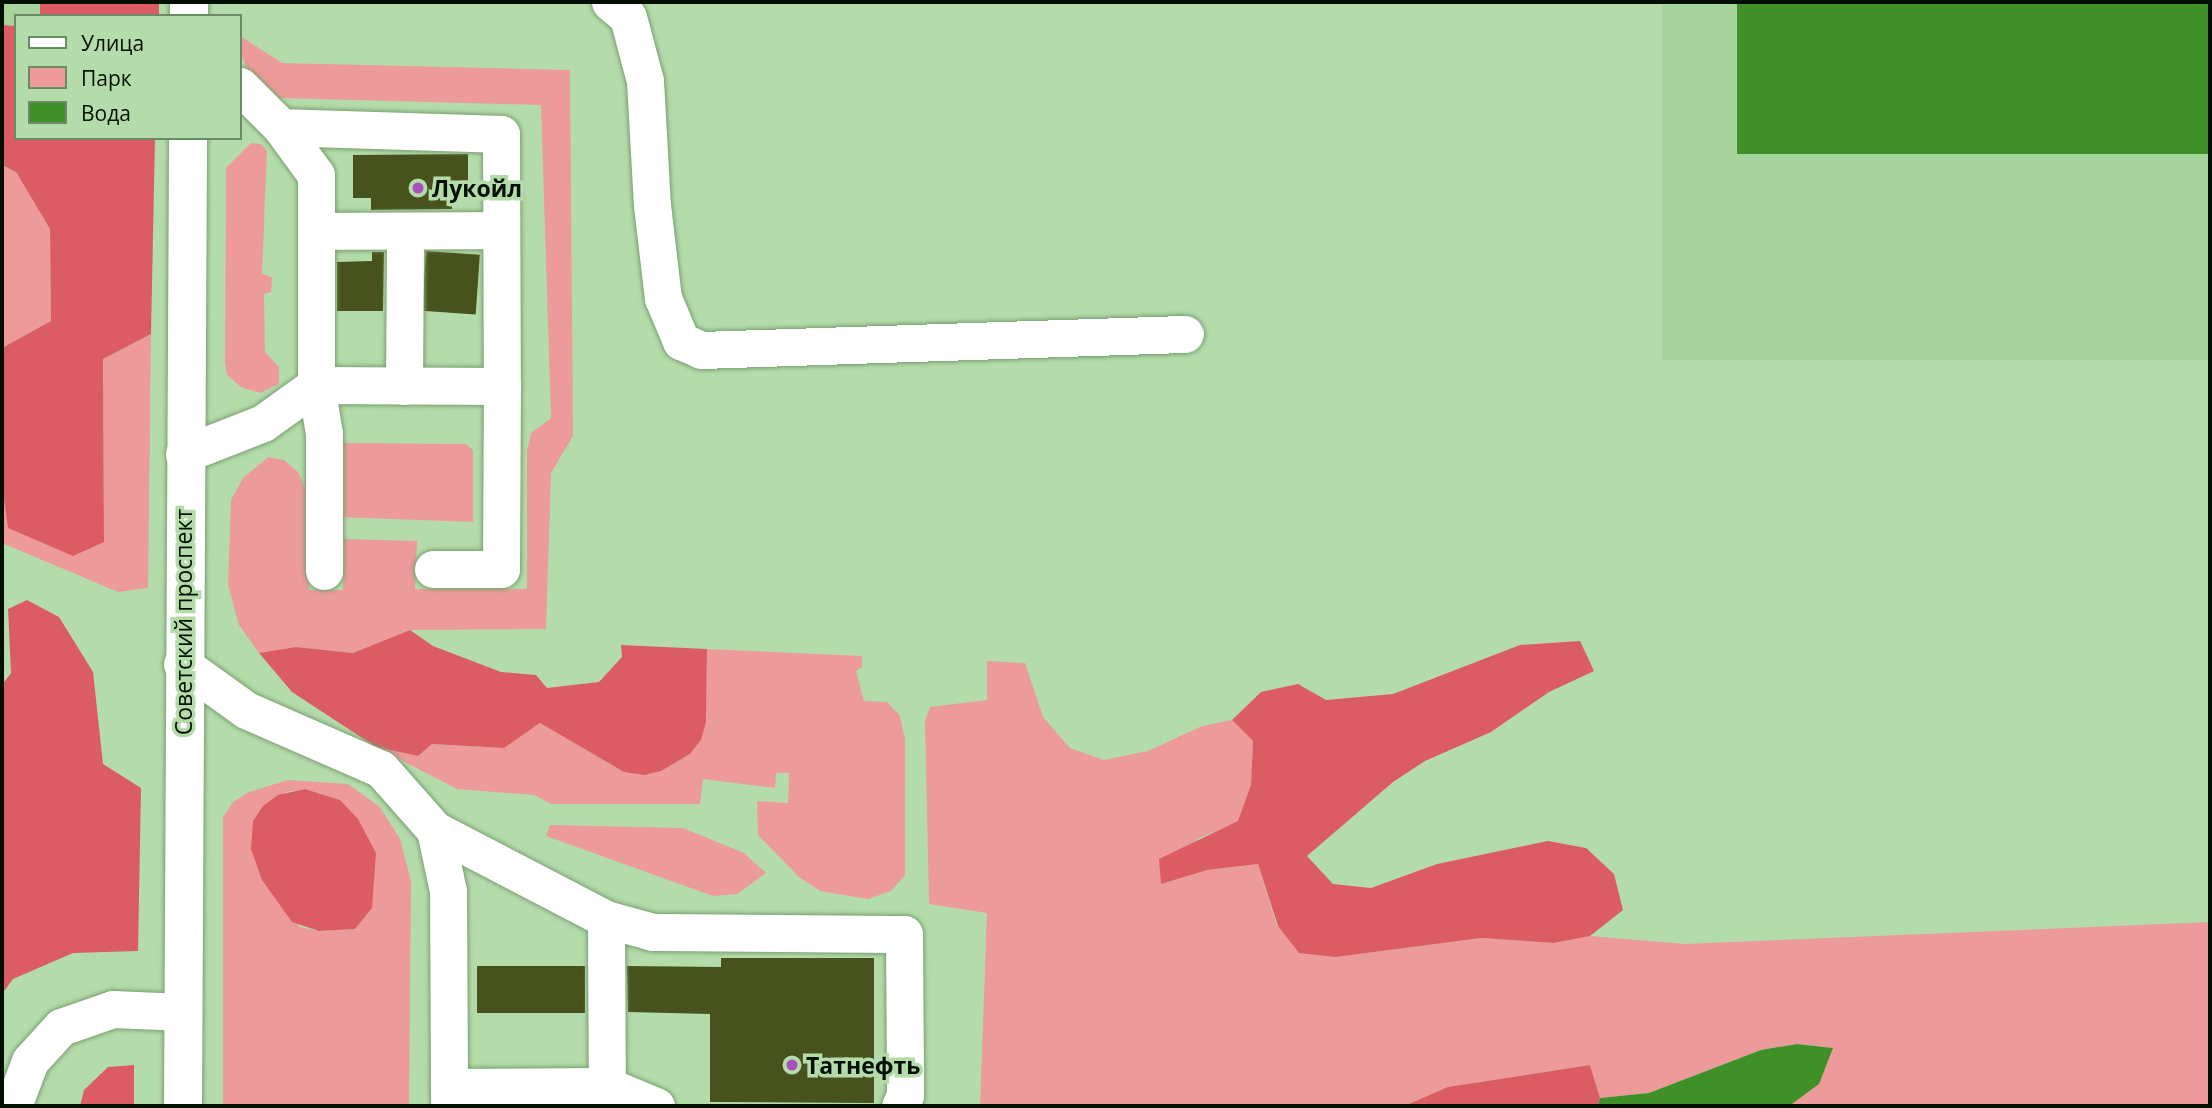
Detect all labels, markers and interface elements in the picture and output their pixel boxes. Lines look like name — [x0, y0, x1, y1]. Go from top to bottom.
legend — [14, 14, 242, 140]
text: Улица — [81, 29, 144, 57]
text: Парк — [81, 64, 132, 92]
text: Вода — [81, 99, 131, 127]
place label: Лукойл — [432, 174, 522, 202]
marker: Лукойл — [410, 180, 426, 196]
street label: Советский проспект — [169, 509, 197, 735]
place label: Татнефть — [806, 1051, 920, 1079]
marker: Татнефть — [784, 1057, 800, 1073]

